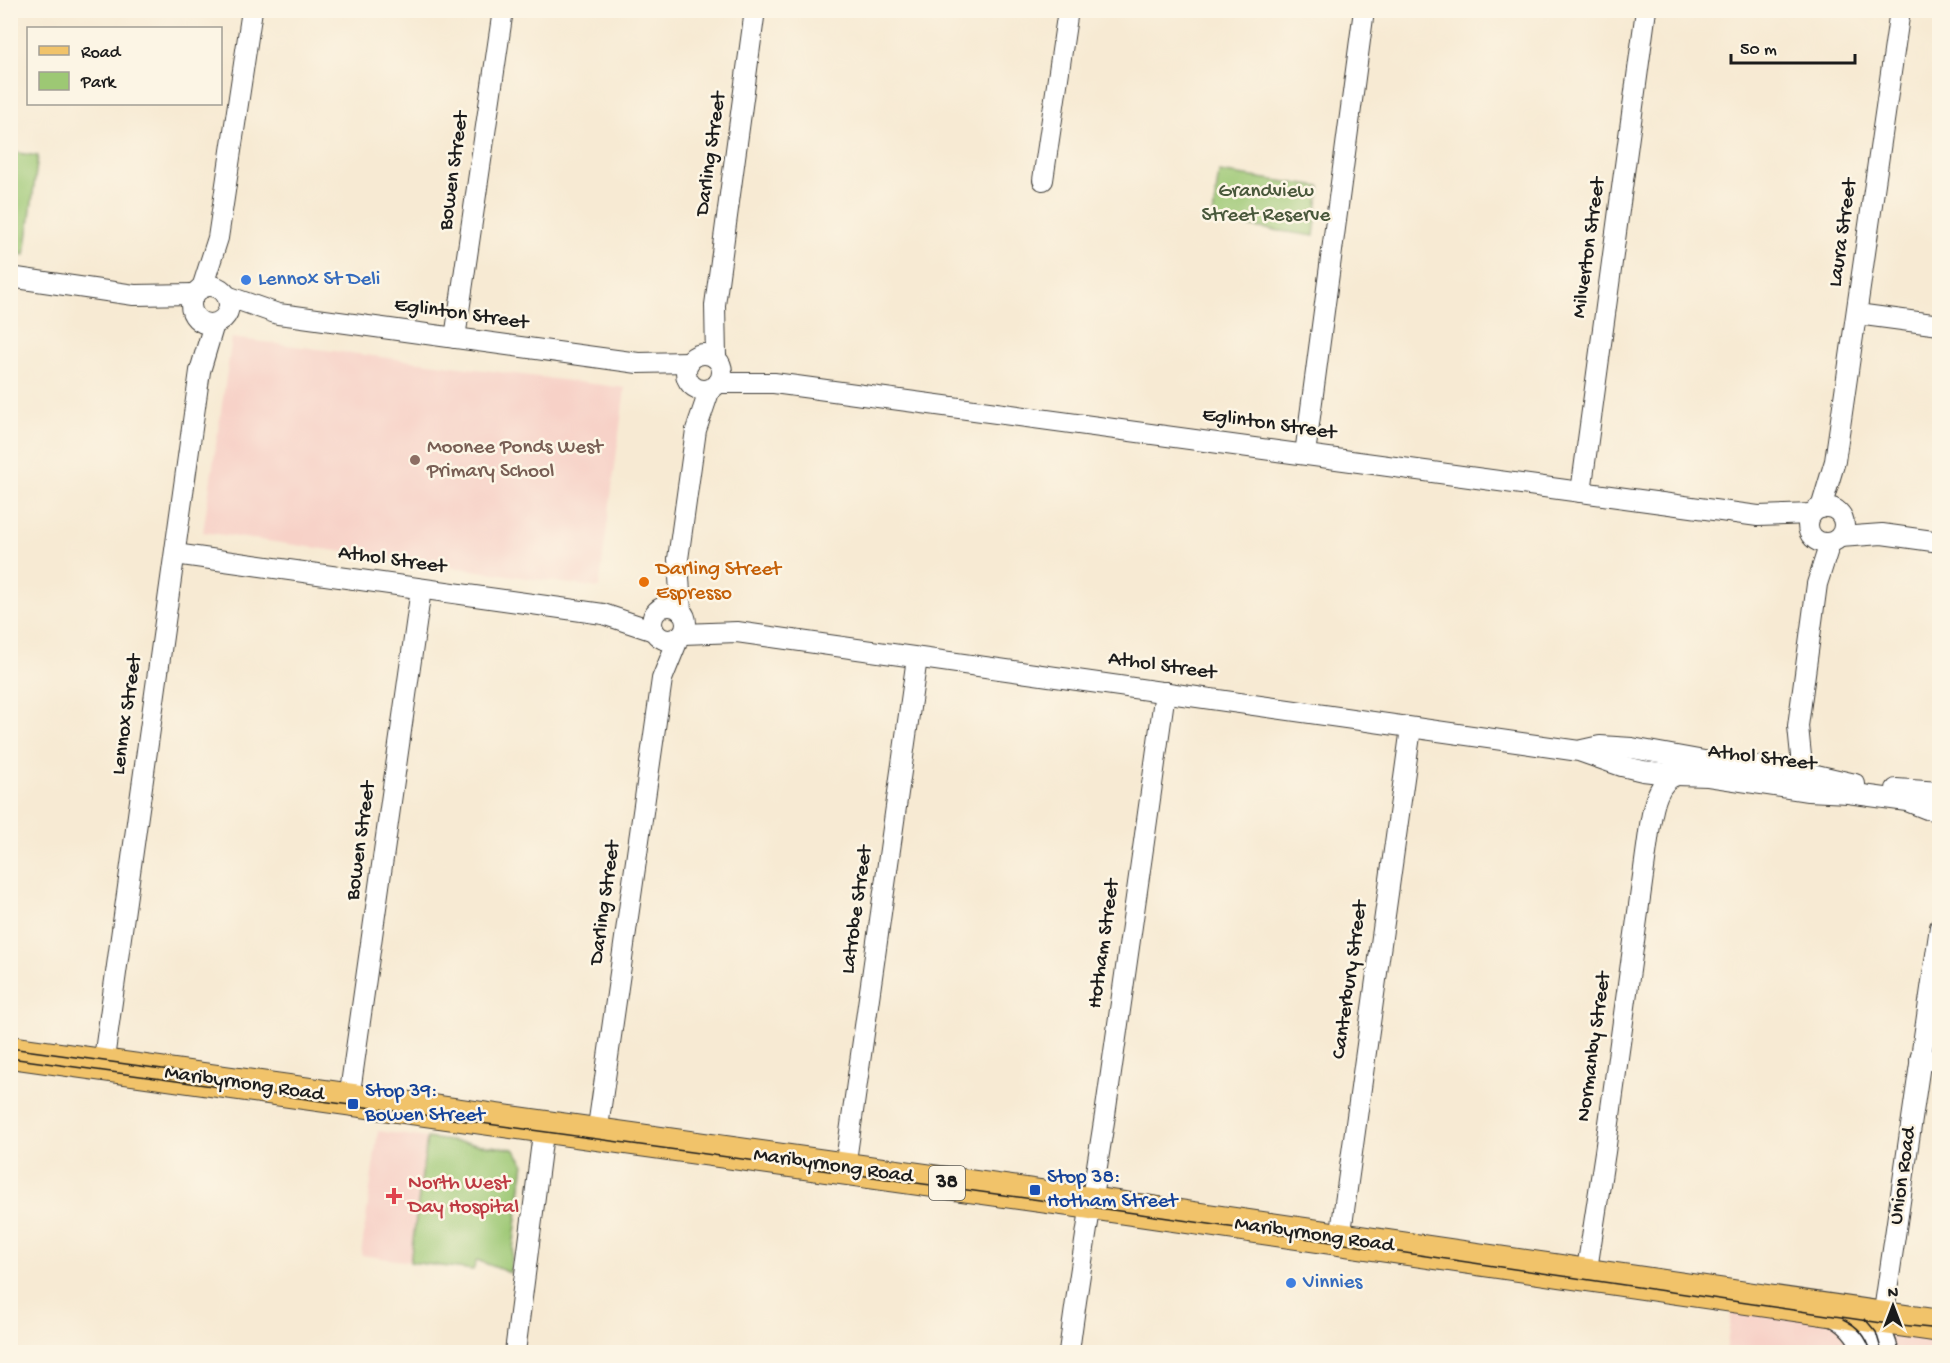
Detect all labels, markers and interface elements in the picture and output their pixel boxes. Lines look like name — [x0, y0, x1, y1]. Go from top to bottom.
legend — [27, 27, 222, 105]
scale bar — [1731, 27, 1856, 65]
text: 50 m — [1740, 40, 1777, 61]
text: Road — [81, 43, 122, 64]
text: Park — [80, 73, 117, 94]
street label: Darling Street — [691, 88, 733, 220]
street label: Bowen Street — [434, 108, 476, 233]
street label: Milverton Street — [1568, 174, 1613, 320]
street label: Laura Street — [1824, 175, 1864, 289]
park label: Grandview Street Reserve — [1202, 180, 1332, 229]
place label: Lennox St Deli — [258, 268, 380, 293]
marker: Lennox St Deli — [239, 273, 253, 287]
street label: Eglinton Street — [393, 293, 532, 337]
street label: Eglinton Street — [1201, 403, 1340, 447]
place label: Moonee Ponds West Primary School — [426, 436, 605, 485]
marker: Moonee Ponds West Primary School — [408, 453, 422, 467]
street label: Athol Street — [336, 541, 450, 581]
place label: Darling Street Espresso — [654, 558, 783, 607]
marker: Darling Street Espresso — [637, 575, 651, 589]
street label: Athol Street — [1106, 647, 1220, 687]
street label: Lennox Street — [107, 651, 149, 777]
street label: Athol Street — [1707, 740, 1820, 778]
street label: Bowen Street — [341, 778, 383, 903]
street label: Darling Street — [585, 837, 627, 969]
street label: Latrobe Street — [837, 842, 880, 976]
street label: Hotham Street — [1084, 875, 1127, 1010]
street label: Canterbury Street — [1328, 897, 1375, 1061]
street label: Normanby Street — [1572, 968, 1618, 1123]
street label: Maribyrnong Road — [163, 1061, 327, 1109]
place label: Stop 39: Bowen Street — [364, 1080, 487, 1129]
marker: Stop 39: Bowen Street — [346, 1097, 360, 1111]
street label: Union Road — [1885, 1124, 1923, 1226]
street label: Maribyrnong Road — [752, 1143, 916, 1191]
road number: 38 — [929, 1166, 965, 1200]
place label: Stop 38: Hotham Street — [1047, 1166, 1180, 1215]
place label: North West Day Hospital — [406, 1172, 519, 1221]
marker: Stop 38: Hotham Street — [1028, 1183, 1042, 1197]
marker: North West Day Hospital — [385, 1187, 403, 1205]
street label: Maribyrnong Road — [1233, 1212, 1397, 1260]
place label: Vinnies — [1302, 1271, 1364, 1296]
marker: Vinnies — [1284, 1276, 1298, 1290]
north arrow — [1863, 1276, 1923, 1336]
text: N — [1888, 1285, 1899, 1304]

